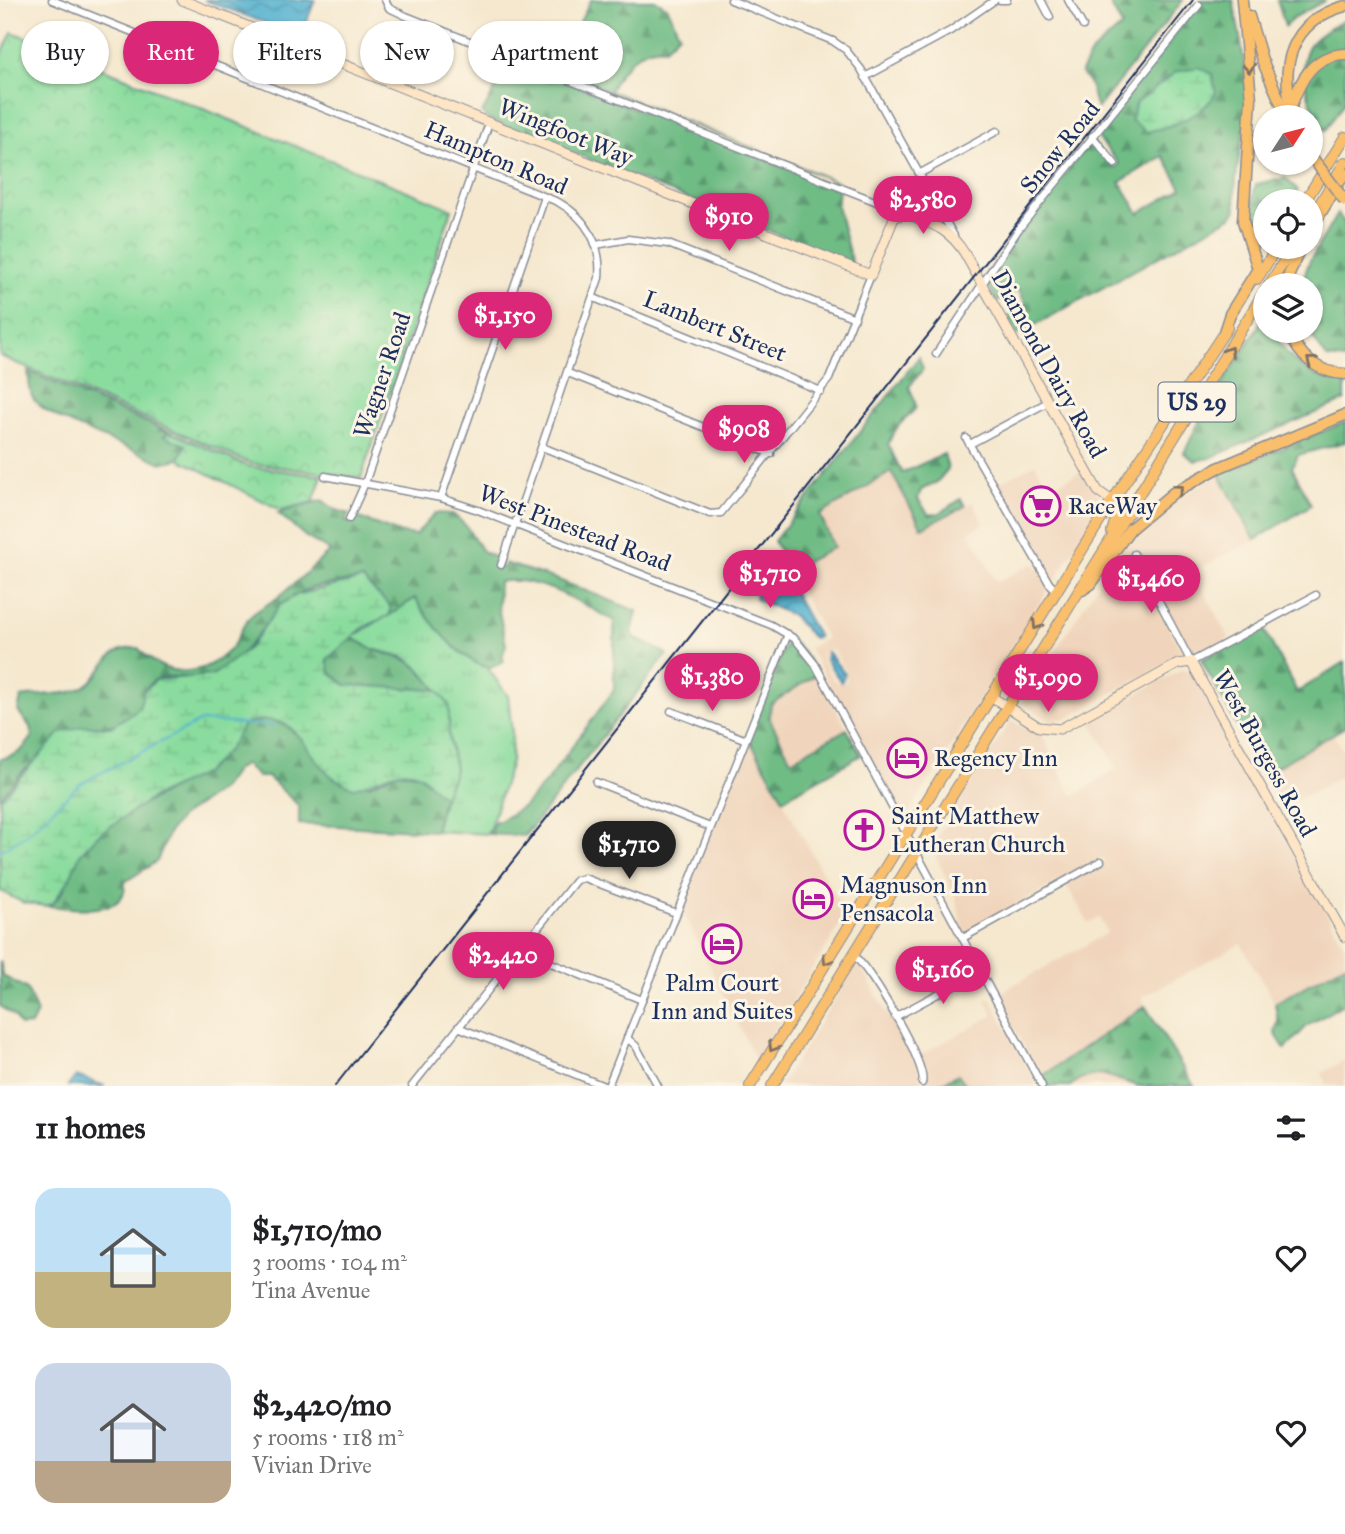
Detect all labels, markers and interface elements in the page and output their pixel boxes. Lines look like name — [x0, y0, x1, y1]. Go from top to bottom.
chip: Buy — [21, 21, 109, 84]
chip: Rent — [123, 21, 219, 84]
chip: Filters — [233, 21, 346, 84]
chip: New — [360, 21, 454, 84]
chip: Apartment — [468, 21, 623, 84]
one-way arrow — [1241, 63, 1256, 74]
street label: Wingfoot Way — [494, 91, 638, 173]
street label: Snow Road — [1013, 94, 1107, 200]
north arrow — [1253, 105, 1323, 175]
map controls — [1253, 105, 1323, 343]
street label: Hampton Road — [420, 114, 572, 202]
pin: $2,580 — [866, 176, 980, 236]
text: $2,580 — [889, 185, 957, 213]
button: locate — [1253, 189, 1323, 259]
pin: $910 — [688, 194, 770, 253]
text: $910 — [705, 202, 753, 230]
street label: Diamond Dairy Road — [985, 265, 1113, 463]
button: layers — [1253, 273, 1323, 343]
street label: Lambert Street — [639, 284, 791, 369]
pin: $1,150 — [448, 292, 562, 352]
text: $1,150 — [474, 301, 536, 329]
street label: Wagner Road — [346, 308, 418, 442]
one-way arrow — [1220, 345, 1233, 358]
one-way arrow — [1306, 356, 1318, 369]
road number: US 29 — [1158, 382, 1236, 422]
pin: $908 — [703, 406, 785, 465]
text: $908 — [718, 414, 770, 442]
street label: West Pinestead Road — [475, 478, 675, 578]
supermarket icon: RaceWay — [1020, 485, 1062, 527]
one-way arrow — [1171, 485, 1184, 498]
place label: RaceWay — [1068, 491, 1158, 521]
pin: $1,710 — [713, 550, 827, 610]
pin: $1,460 — [1094, 556, 1208, 615]
text: $1,710 — [739, 559, 801, 587]
text: $1,460 — [1117, 564, 1185, 592]
one-way arrow — [1033, 618, 1046, 631]
pin: $1,380 — [655, 654, 769, 713]
pin: $1,090 — [991, 654, 1105, 714]
text: $1,380 — [680, 662, 744, 690]
text: $1,090 — [1014, 663, 1082, 691]
street label: West Burgess Road — [1207, 664, 1323, 842]
hotel icon: Regency Inn — [886, 737, 928, 779]
place label: Regency Inn — [934, 743, 1058, 773]
place label: Saint Matthew Lutheran Church — [891, 801, 1065, 859]
church icon: Saint Matthew Lutheran Church — [843, 809, 885, 851]
pin: $1,710 — [572, 822, 686, 881]
text: $1,710 — [598, 830, 660, 858]
place label: Magnuson Inn Pensacola — [840, 870, 987, 928]
hotel icon: Magnuson Inn Pensacola — [792, 878, 834, 920]
hotel icon: Palm Court Inn and Suites — [701, 923, 743, 965]
pin: $2,420 — [446, 932, 560, 992]
text: $2,420 — [468, 941, 538, 969]
pin: $1,160 — [886, 946, 1000, 1006]
one-way arrow — [823, 952, 836, 965]
text: $1,160 — [911, 955, 975, 983]
place label: Palm Court Inn and Suites — [651, 968, 793, 1026]
one-way arrow — [769, 1040, 782, 1053]
icon: filters — [1272, 1109, 1310, 1147]
text: 11 homes — [35, 1110, 146, 1146]
text: $1,710/mo — [252, 1212, 382, 1248]
icon: home — [91, 1216, 175, 1300]
icon: heart — [1272, 1239, 1310, 1277]
text: 3 rooms · 104 m² — [252, 1248, 407, 1276]
text: Tina Avenue — [252, 1276, 370, 1304]
text: $2,420/mo — [252, 1387, 391, 1423]
icon: home — [91, 1391, 175, 1475]
icon: heart — [1272, 1414, 1310, 1452]
text: 5 rooms · 118 m² — [252, 1423, 404, 1451]
text: Vivian Drive — [252, 1451, 372, 1479]

